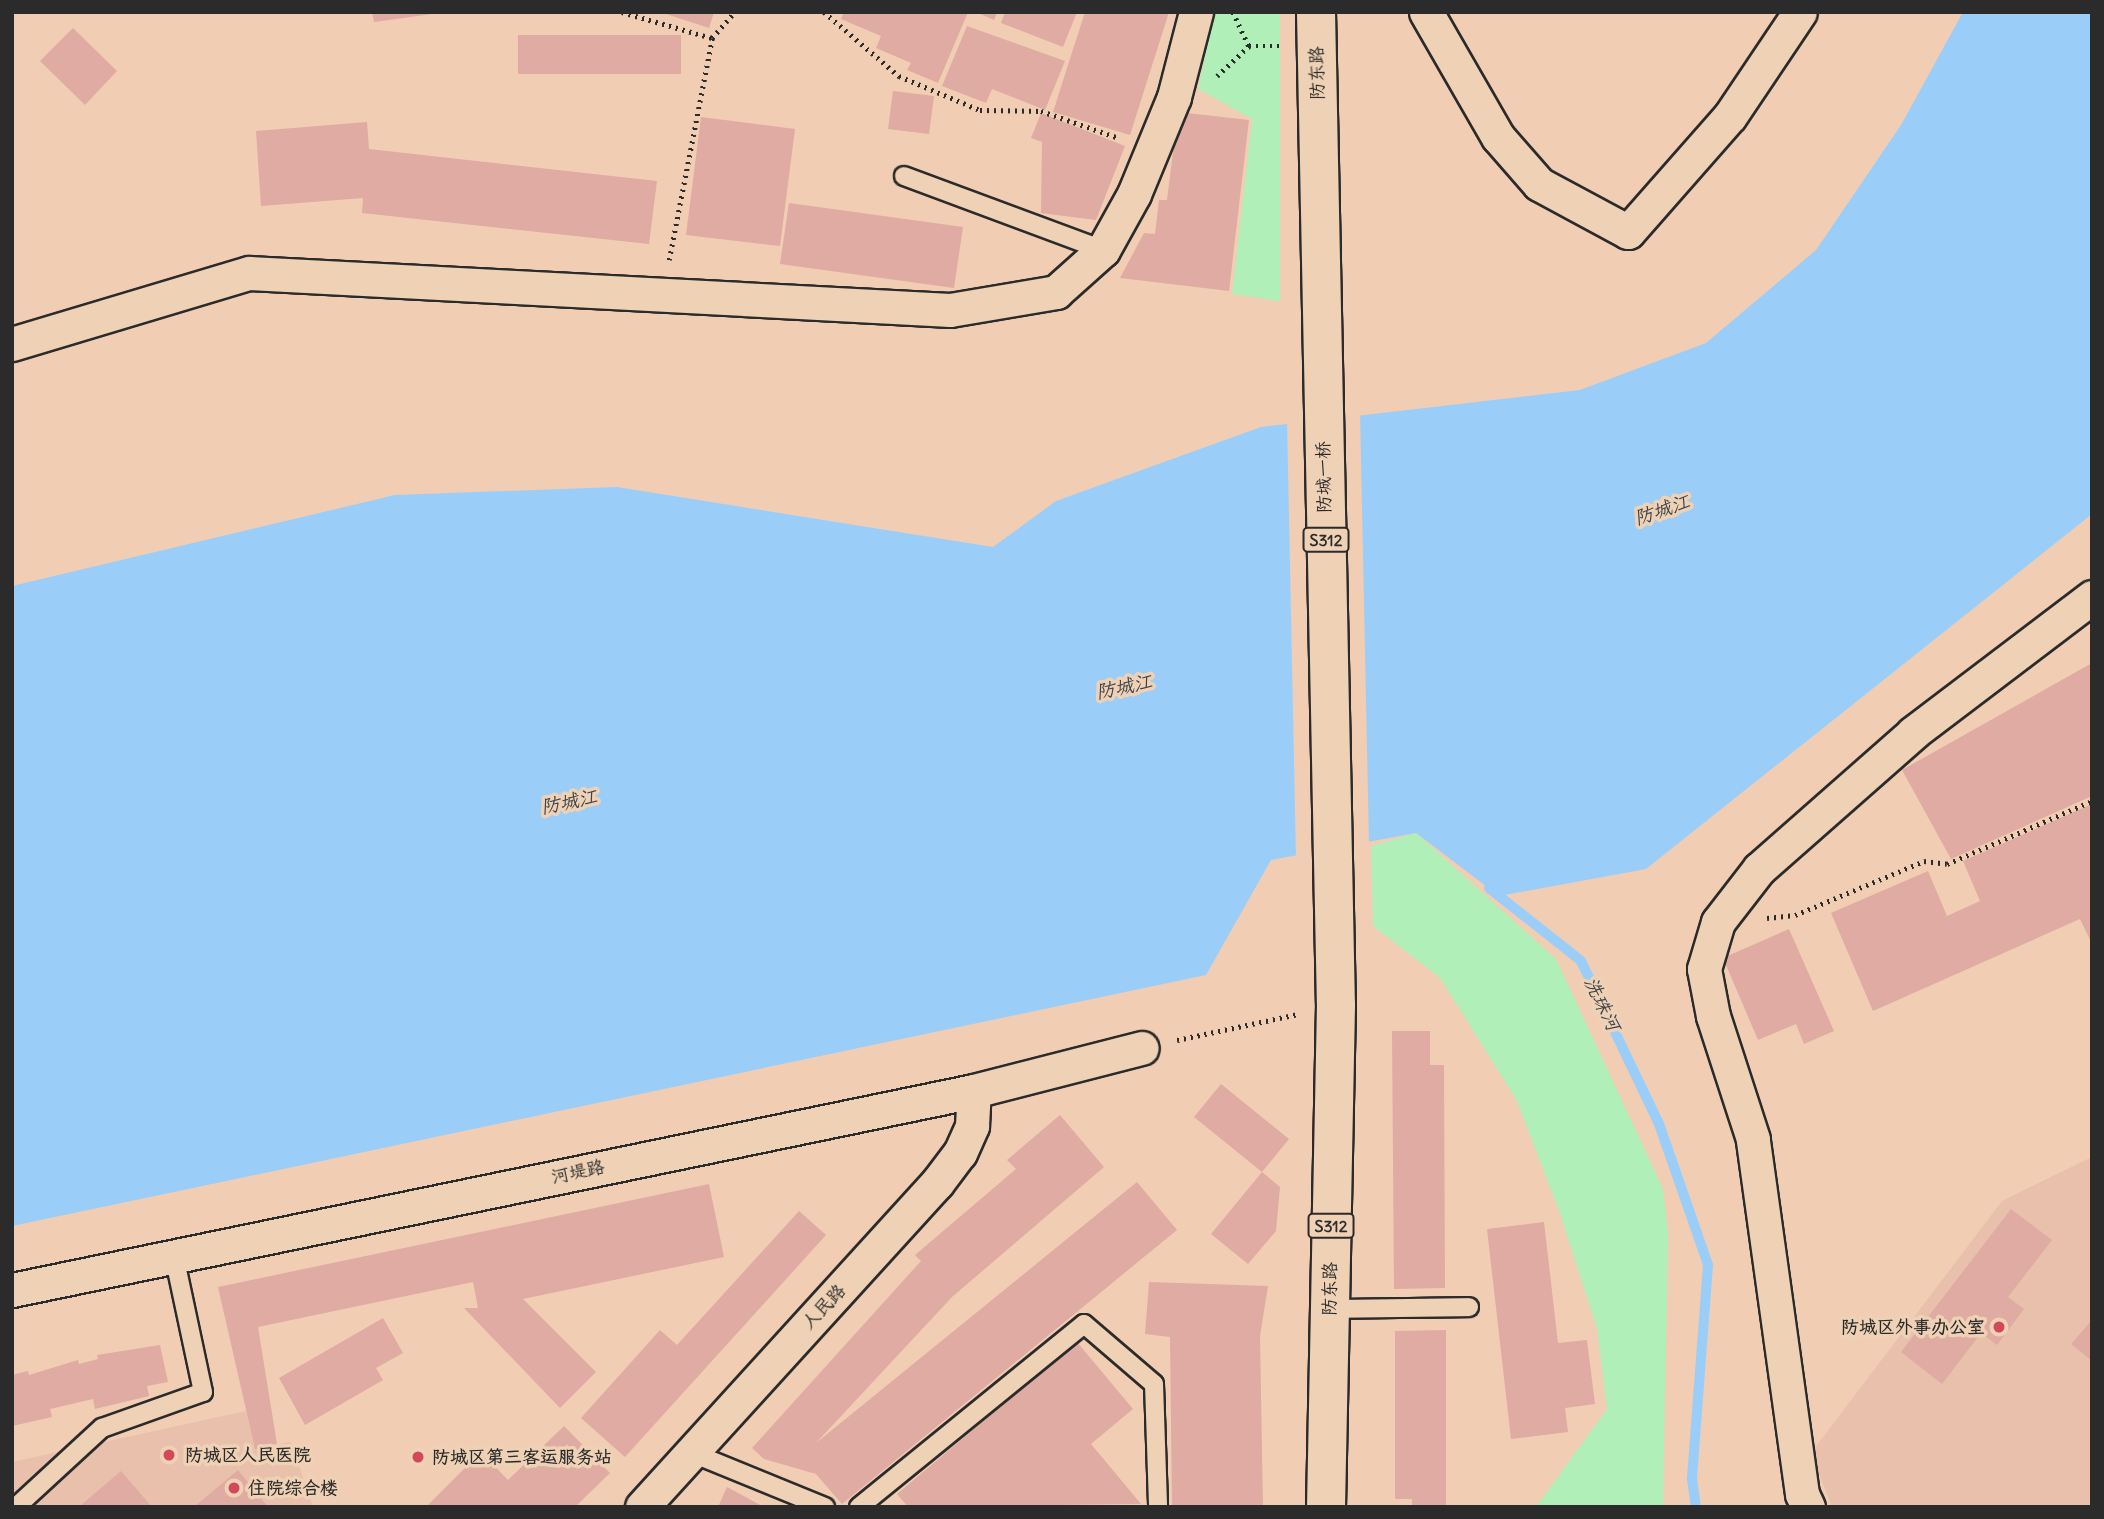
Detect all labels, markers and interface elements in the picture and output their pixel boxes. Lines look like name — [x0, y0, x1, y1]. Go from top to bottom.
street label: 防东路 — [1306, 46, 1328, 100]
street label: 防城一桥 — [1313, 441, 1335, 513]
water label: 防城江 — [1631, 490, 1693, 530]
road number: S312 — [1302, 527, 1350, 552]
water label: 防城江 — [1094, 670, 1154, 704]
water label: 防城江 — [539, 785, 599, 819]
water label: 洗珠河 — [1579, 973, 1625, 1035]
street label: 河堤路 — [549, 1156, 607, 1188]
road number: S312 — [1306, 1214, 1356, 1238]
street label: 防东路 — [1319, 1262, 1341, 1316]
street label: 人民路 — [798, 1280, 850, 1334]
place label: 防城区外事办公室 — [1841, 1316, 1985, 1338]
marker: 防城区外事办公室 — [1991, 1319, 2007, 1335]
place label: 防城区人民医院 — [185, 1444, 311, 1466]
marker: 防城区人民医院 — [159, 1445, 179, 1465]
place label: 防城区第三客运服务站 — [432, 1446, 612, 1468]
marker: 防城区第三客运服务站 — [410, 1449, 426, 1465]
place label: 住院综合楼 — [248, 1477, 338, 1499]
marker: 住院综合楼 — [226, 1480, 242, 1496]

